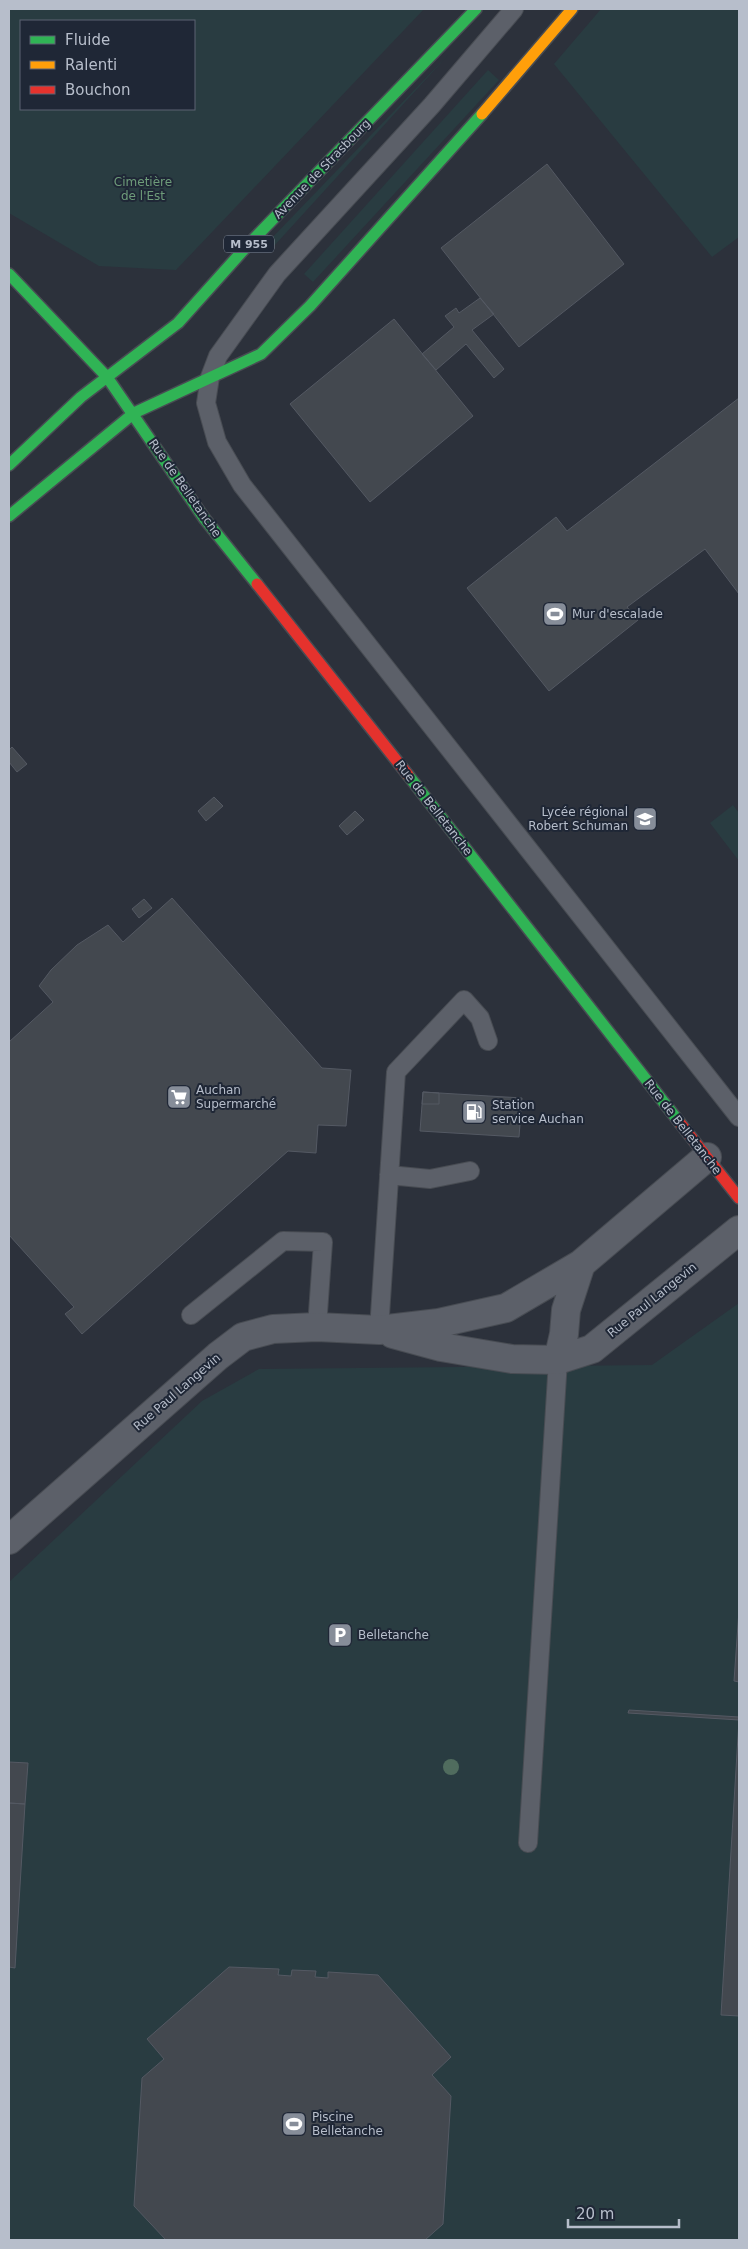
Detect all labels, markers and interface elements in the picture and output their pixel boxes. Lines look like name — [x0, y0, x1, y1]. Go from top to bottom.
legend — [20, 20, 195, 110]
text: Fluide — [65, 31, 110, 49]
text: Ralenti — [65, 56, 117, 74]
text: Bouchon — [65, 81, 130, 99]
street label: Avenue de Strasbourg — [271, 116, 373, 222]
park label: Cimetière de l'Est — [114, 175, 172, 203]
road number: M 955 — [224, 235, 274, 252]
street label: Rue de Belletanche — [146, 436, 224, 540]
sports icon: Mur d'escalade — [542, 601, 568, 627]
place label: Mur d'escalade — [572, 607, 663, 621]
street label: Rue de Belletanche — [393, 758, 475, 858]
place label: Lycée régional Robert Schuman — [528, 805, 628, 833]
school or university icon: Lycée régional Robert Schuman — [632, 806, 658, 832]
street label: Rue de Belletanche — [642, 1077, 724, 1177]
place label: Auchan Supermarché — [196, 1083, 276, 1111]
supermarket icon: Auchan Supermarché — [166, 1084, 192, 1110]
place label: Station service Auchan — [492, 1098, 584, 1126]
fuel station icon: Station service Auchan — [461, 1099, 487, 1125]
street label: Rue Paul Langevin — [605, 1260, 699, 1340]
street label: Rue Paul Langevin — [131, 1351, 223, 1433]
parking icon: Belletanche — [327, 1622, 353, 1648]
place label: Belletanche — [358, 1628, 429, 1642]
place label: Piscine Belletanche — [312, 2110, 383, 2138]
sports icon: Piscine Belletanche — [281, 2111, 307, 2137]
scale bar — [568, 2196, 679, 2228]
text: 20 m — [576, 2205, 614, 2223]

